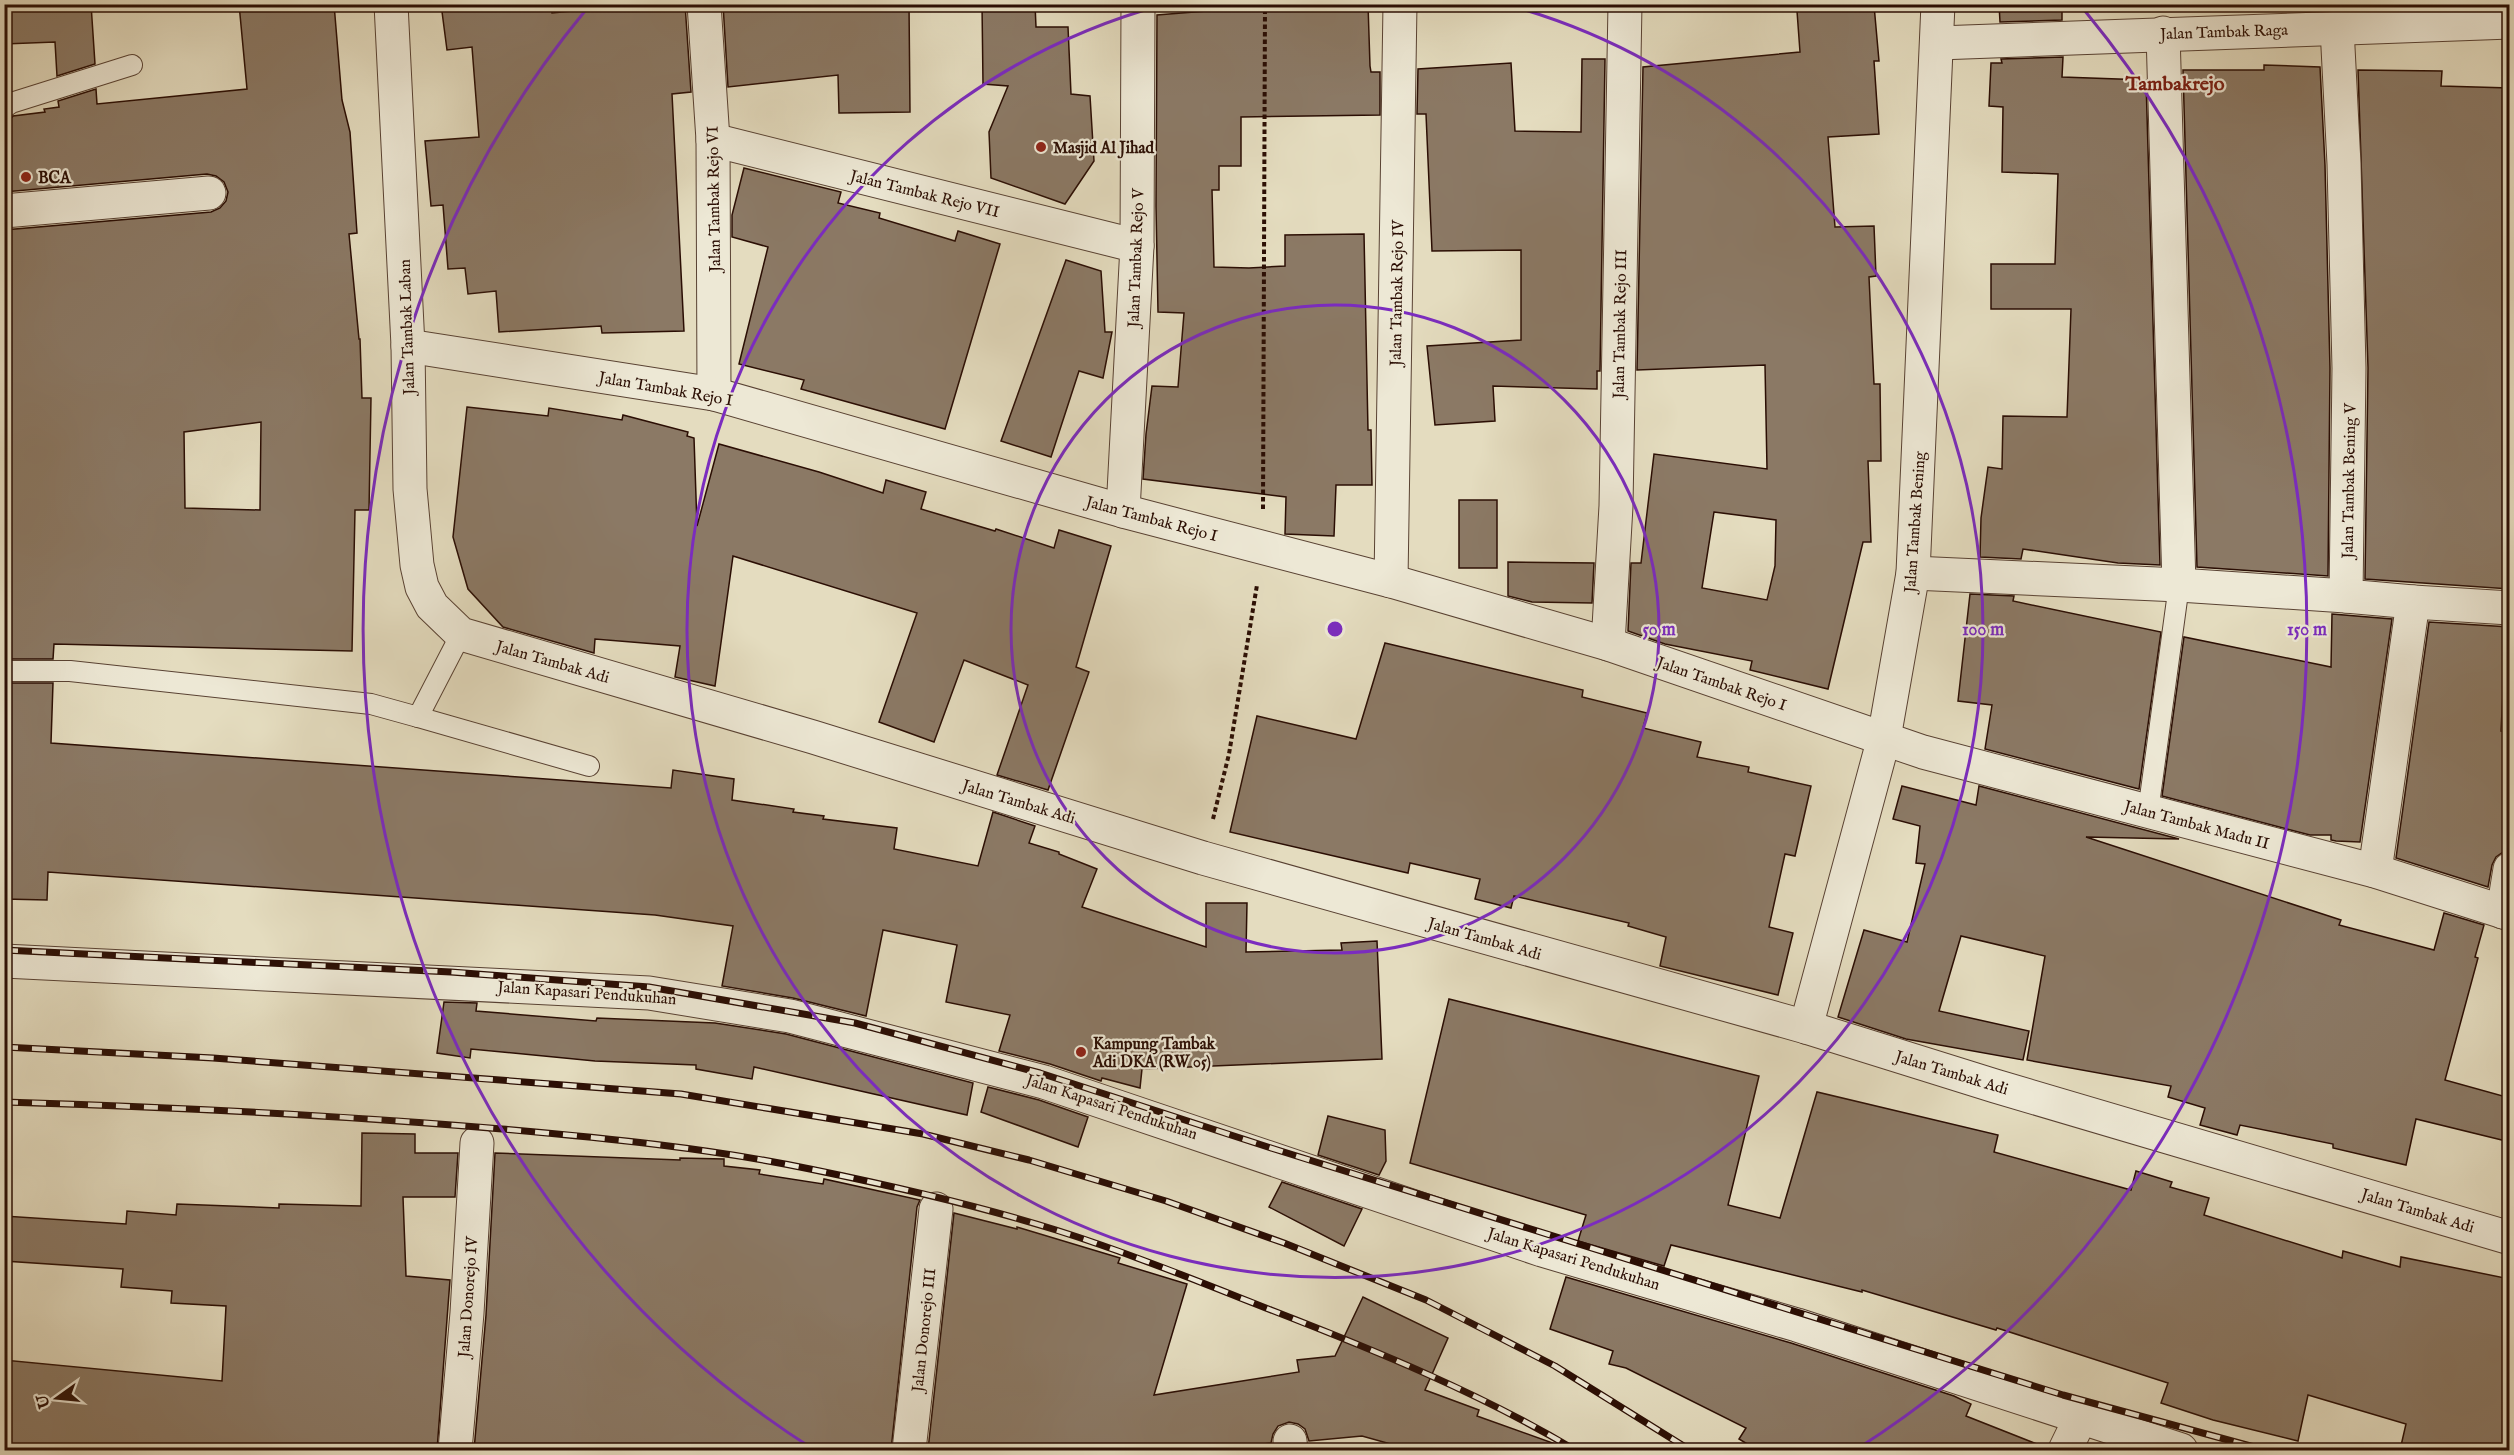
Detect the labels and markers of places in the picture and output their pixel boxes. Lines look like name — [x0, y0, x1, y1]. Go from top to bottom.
place label: Masjid Al Jihad — [1053, 139, 1154, 159]
marker: Masjid Al Jihad — [1034, 140, 1048, 154]
place label: BCA — [38, 169, 72, 189]
marker: BCA — [19, 170, 33, 184]
centre of rings — [1325, 619, 1345, 639]
place label: Kampung Tambak Adi DKA (RW 05) — [1092, 1035, 1216, 1073]
marker: Kampung Tambak Adi DKA (RW 05) — [1074, 1045, 1088, 1059]

